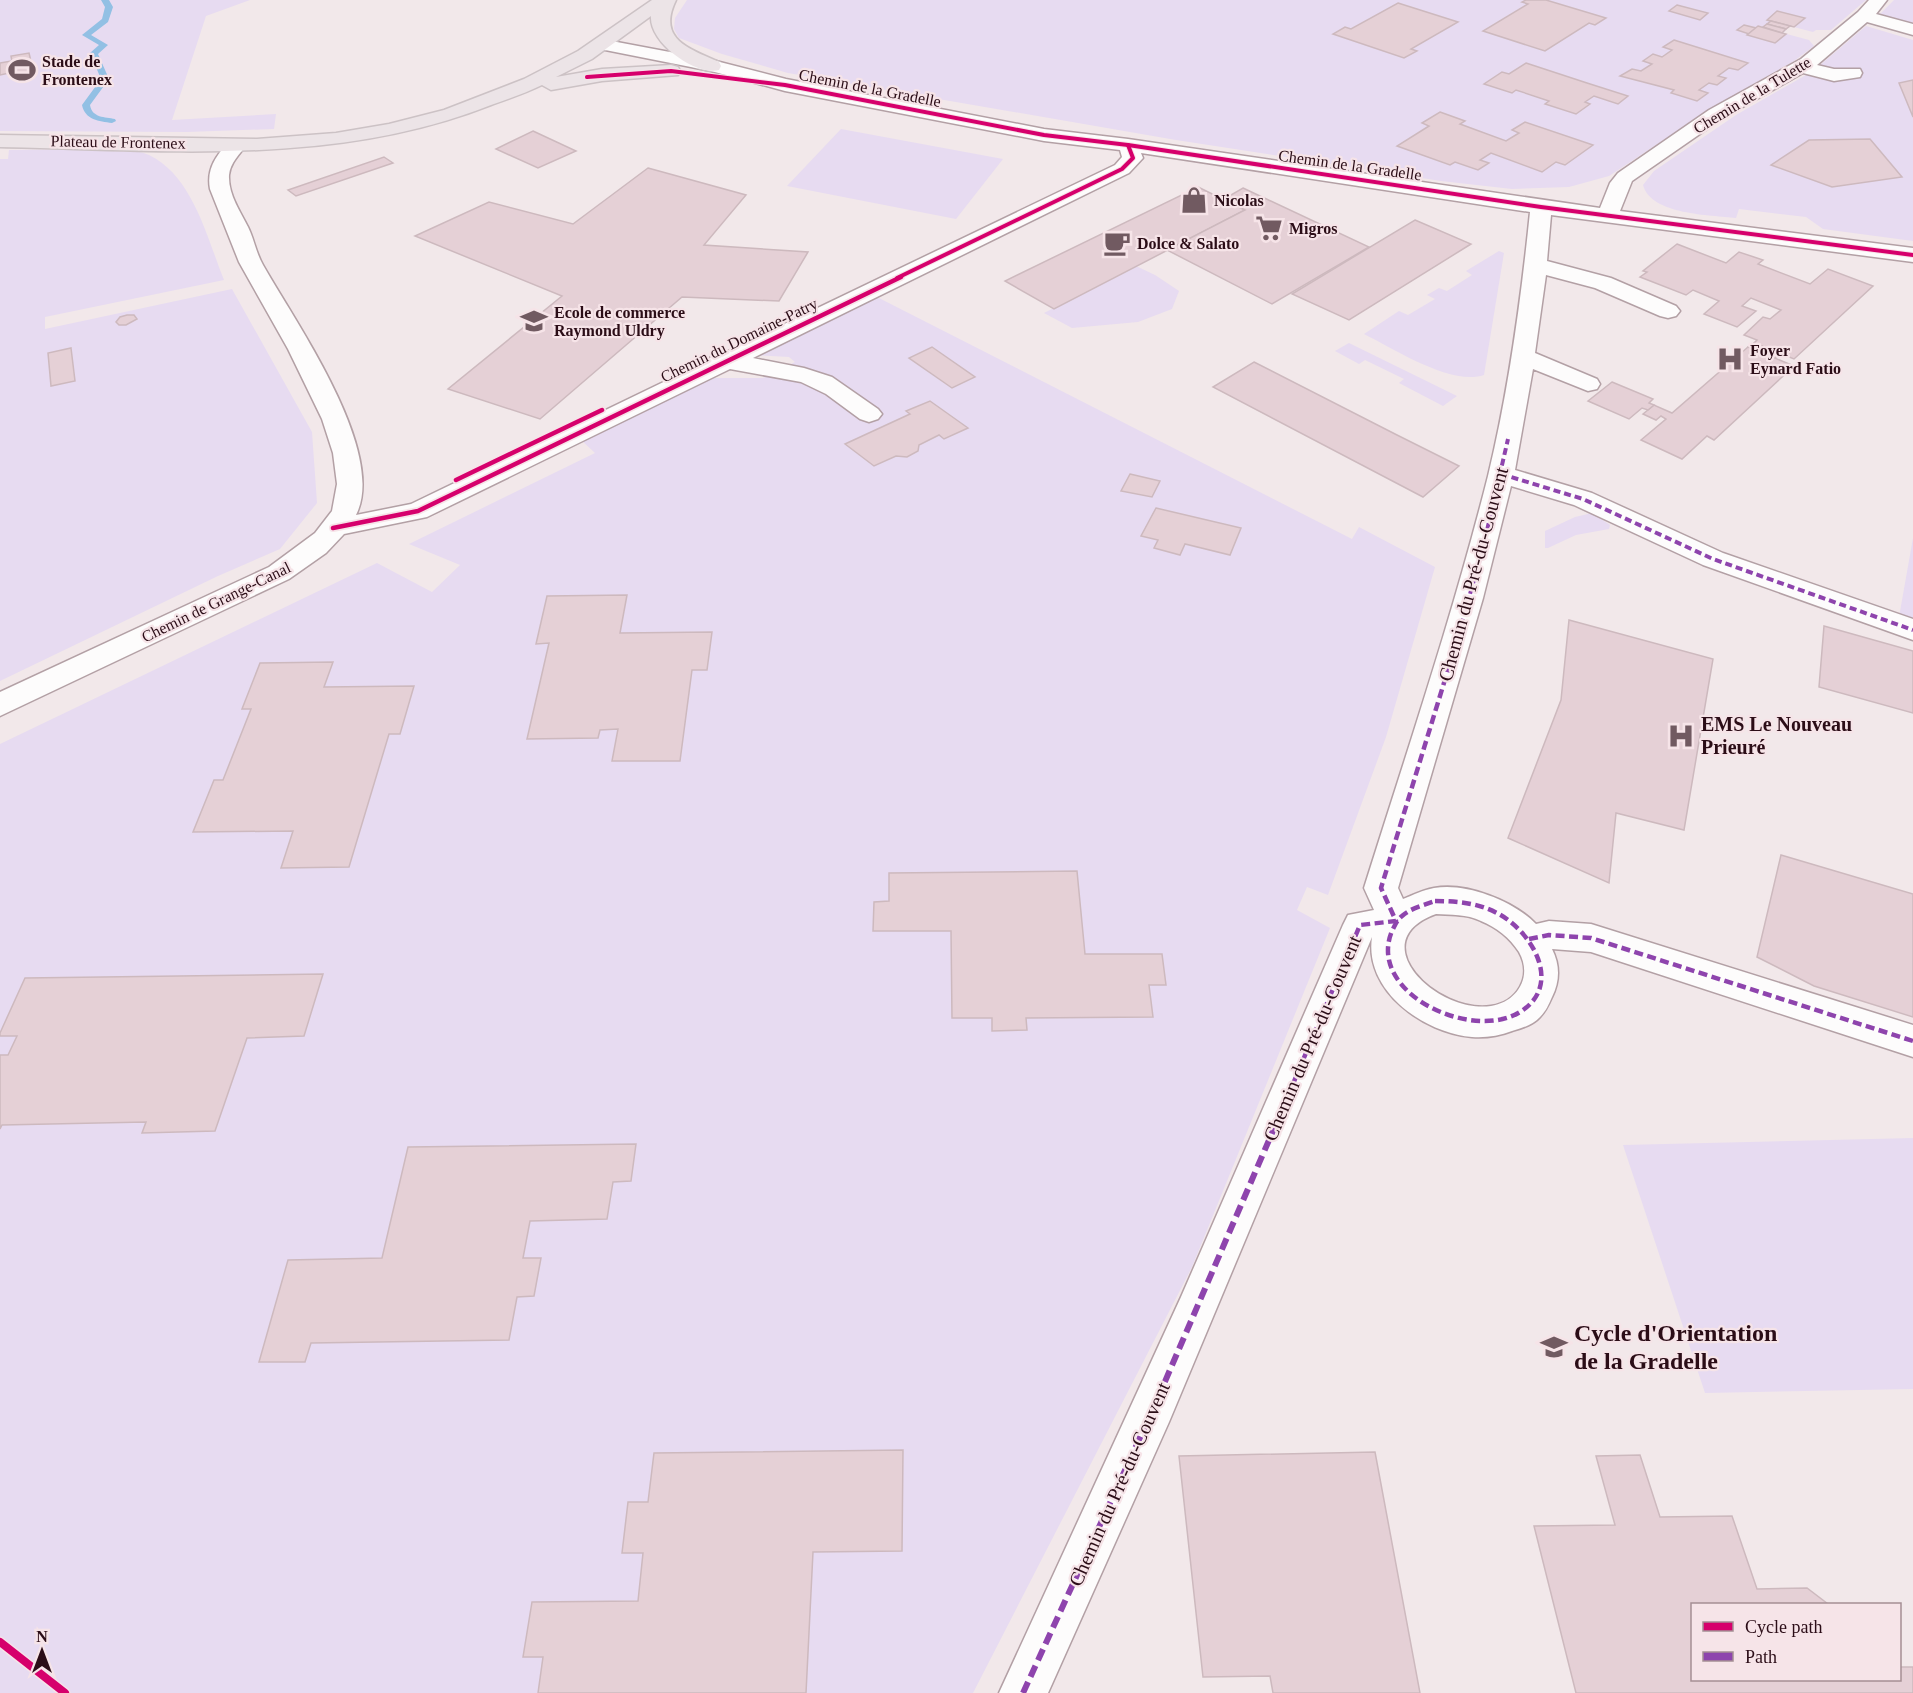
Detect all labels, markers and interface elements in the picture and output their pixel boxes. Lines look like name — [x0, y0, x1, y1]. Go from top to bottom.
place label: Stade de Frontenex — [42, 53, 112, 88]
street label: Chemin de la Tulette — [1690, 53, 1814, 137]
sports icon: Stade de Frontenex — [7, 55, 37, 85]
street label: Chemin de la Gradelle — [798, 66, 942, 110]
street label: Plateau de Frontenex — [50, 132, 186, 152]
street label: Chemin de la Gradelle — [1277, 147, 1423, 183]
shop icon: Nicolas — [1179, 185, 1209, 215]
place label: Nicolas — [1214, 192, 1264, 209]
supermarket icon: Migros — [1254, 213, 1284, 243]
place label: Migros — [1289, 220, 1338, 238]
cafe icon: Dolce & Salato — [1102, 228, 1132, 258]
place label: Dolce & Salato — [1137, 235, 1239, 252]
street label: Chemin du Domaine-Patry — [658, 295, 821, 386]
place label: Ecole de commerce Raymond Uldry — [554, 304, 685, 340]
school or university icon: Ecole de commerce Raymond Uldry — [519, 306, 549, 336]
place label: Foyer Eynard Fatio — [1750, 342, 1841, 378]
hospital icon: Foyer Eynard Fatio — [1715, 344, 1745, 374]
street label: Chemin du Pré-du-Couvent — [1434, 464, 1512, 684]
street label: Chemin de Grange-Canal — [139, 558, 294, 646]
place label: EMS Le Nouveau Prieuré — [1701, 713, 1852, 758]
hospital icon: EMS Le Nouveau Prieuré — [1666, 721, 1696, 751]
street label: Chemin du Pré-du-Couvent — [1259, 932, 1365, 1144]
place label: Cycle d'Orientation de la Gradelle — [1574, 1320, 1777, 1374]
school or university icon: Cycle d'Orientation de la Gradelle — [1539, 1332, 1569, 1362]
street label: Chemin du Pré-du-Couvent — [1064, 1378, 1174, 1589]
legend — [1691, 1603, 1901, 1681]
text: Cycle path — [1745, 1617, 1822, 1637]
north arrow — [12, 1621, 72, 1681]
text: N — [36, 1628, 48, 1645]
text: Path — [1745, 1647, 1777, 1667]

